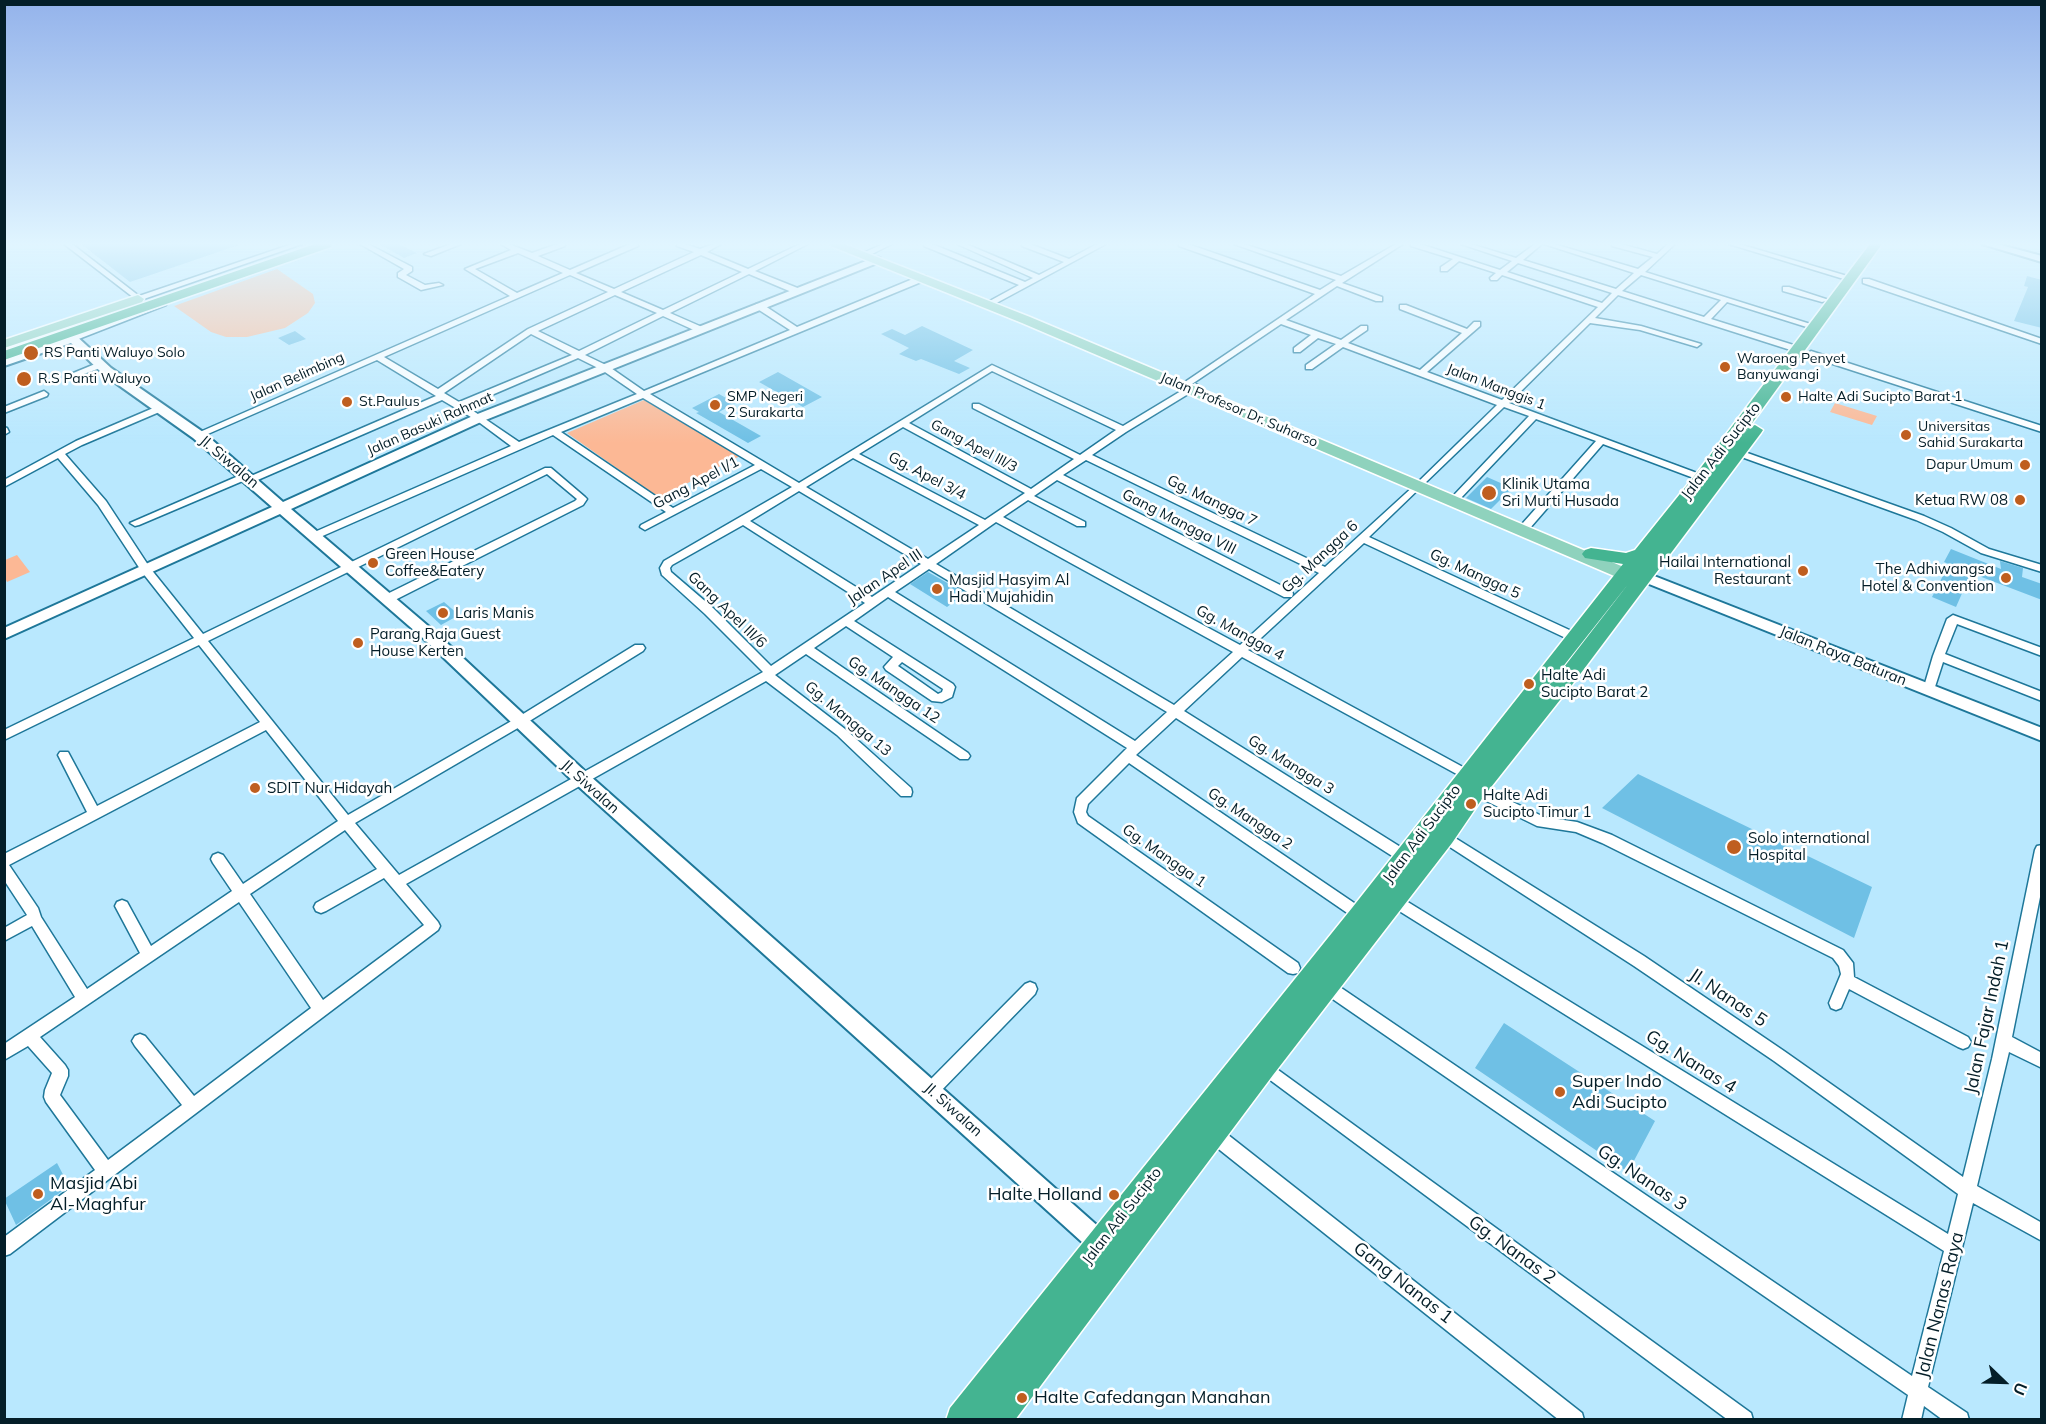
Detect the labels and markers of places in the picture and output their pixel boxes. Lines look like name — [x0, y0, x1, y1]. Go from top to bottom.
marker: RS Panti Waluyo Solo — [22, 344, 40, 362]
place label: RS Panti Waluyo Solo — [44, 345, 185, 361]
place label: Waroeng Penyet Banyuwangi — [1737, 351, 1845, 384]
marker: Waroeng Penyet Banyuwangi — [1718, 360, 1732, 374]
marker: R.S Panti Waluyo — [15, 370, 33, 388]
place label: R.S Panti Waluyo — [38, 371, 151, 387]
place label: SMP Negeri 2 Surakarta — [727, 389, 804, 422]
place label: Halte Adi Sucipto Barat 1 — [1798, 389, 1962, 405]
marker: Halte Adi Sucipto Barat 1 — [1779, 390, 1793, 404]
place label: St.Paulus — [359, 394, 420, 410]
marker: St.Paulus — [340, 395, 354, 409]
marker: SMP Negeri 2 Surakarta — [708, 398, 722, 412]
place label: Universitas Sahid Surakarta — [1918, 419, 2023, 452]
marker: Universitas Sahid Surakarta — [1899, 428, 1913, 442]
place label: Dapur Umum — [1926, 457, 2013, 473]
marker: Dapur Umum — [2018, 458, 2032, 472]
place label: Klinik Utama Sri Murti Husada — [1502, 475, 1619, 510]
marker: Klinik Utama Sri Murti Husada — [1480, 484, 1498, 502]
place label: Ketua RW 08 — [1915, 491, 2008, 509]
marker: Ketua RW 08 — [2013, 493, 2027, 507]
place label: Green House Coffee&Eatery — [385, 545, 484, 580]
place label: Hailai International Restaurant — [1659, 553, 1791, 588]
marker: Green House Coffee&Eatery — [366, 556, 380, 570]
place label: The Adhiwangsa Hotel & Convention — [1861, 560, 1994, 595]
marker: Hailai International Restaurant — [1796, 564, 1810, 578]
place label: Masjid Hasyim Al Hadi Mujahidin — [949, 571, 1069, 606]
marker: The Adhiwangsa Hotel & Convention — [1999, 571, 2013, 585]
marker: Masjid Hasyim Al Hadi Mujahidin — [930, 582, 944, 596]
place label: Laris Manis — [455, 604, 534, 622]
marker: Laris Manis — [436, 606, 450, 620]
place label: Parang Raja Guest House Kerten — [370, 625, 501, 660]
marker: Parang Raja Guest House Kerten — [351, 636, 365, 650]
place label: Halte Adi Sucipto Barat 2 — [1541, 666, 1648, 701]
marker: Halte Adi Sucipto Barat 2 — [1522, 677, 1536, 691]
place label: SDIT Nur Hidayah — [267, 779, 392, 797]
marker: SDIT Nur Hidayah — [248, 781, 262, 795]
place label: Halte Adi Sucipto Timur 1 — [1483, 786, 1591, 821]
marker: Halte Adi Sucipto Timur 1 — [1464, 797, 1478, 811]
place label: Solo international Hospital — [1748, 829, 1870, 864]
marker: Solo international Hospital — [1725, 838, 1743, 856]
place label: Super Indo Adi Sucipto — [1572, 1071, 1667, 1114]
marker: Super Indo Adi Sucipto — [1553, 1085, 1567, 1099]
place label: Masjid Abi Al-Maghfur — [50, 1173, 146, 1216]
place label: Halte Holland — [988, 1184, 1102, 1206]
marker: Masjid Abi Al-Maghfur — [31, 1187, 45, 1201]
marker: Halte Holland — [1107, 1188, 1121, 1202]
place label: Halte Cafedangan Manahan — [1034, 1387, 1271, 1409]
marker: Halte Cafedangan Manahan — [1015, 1391, 1029, 1405]

